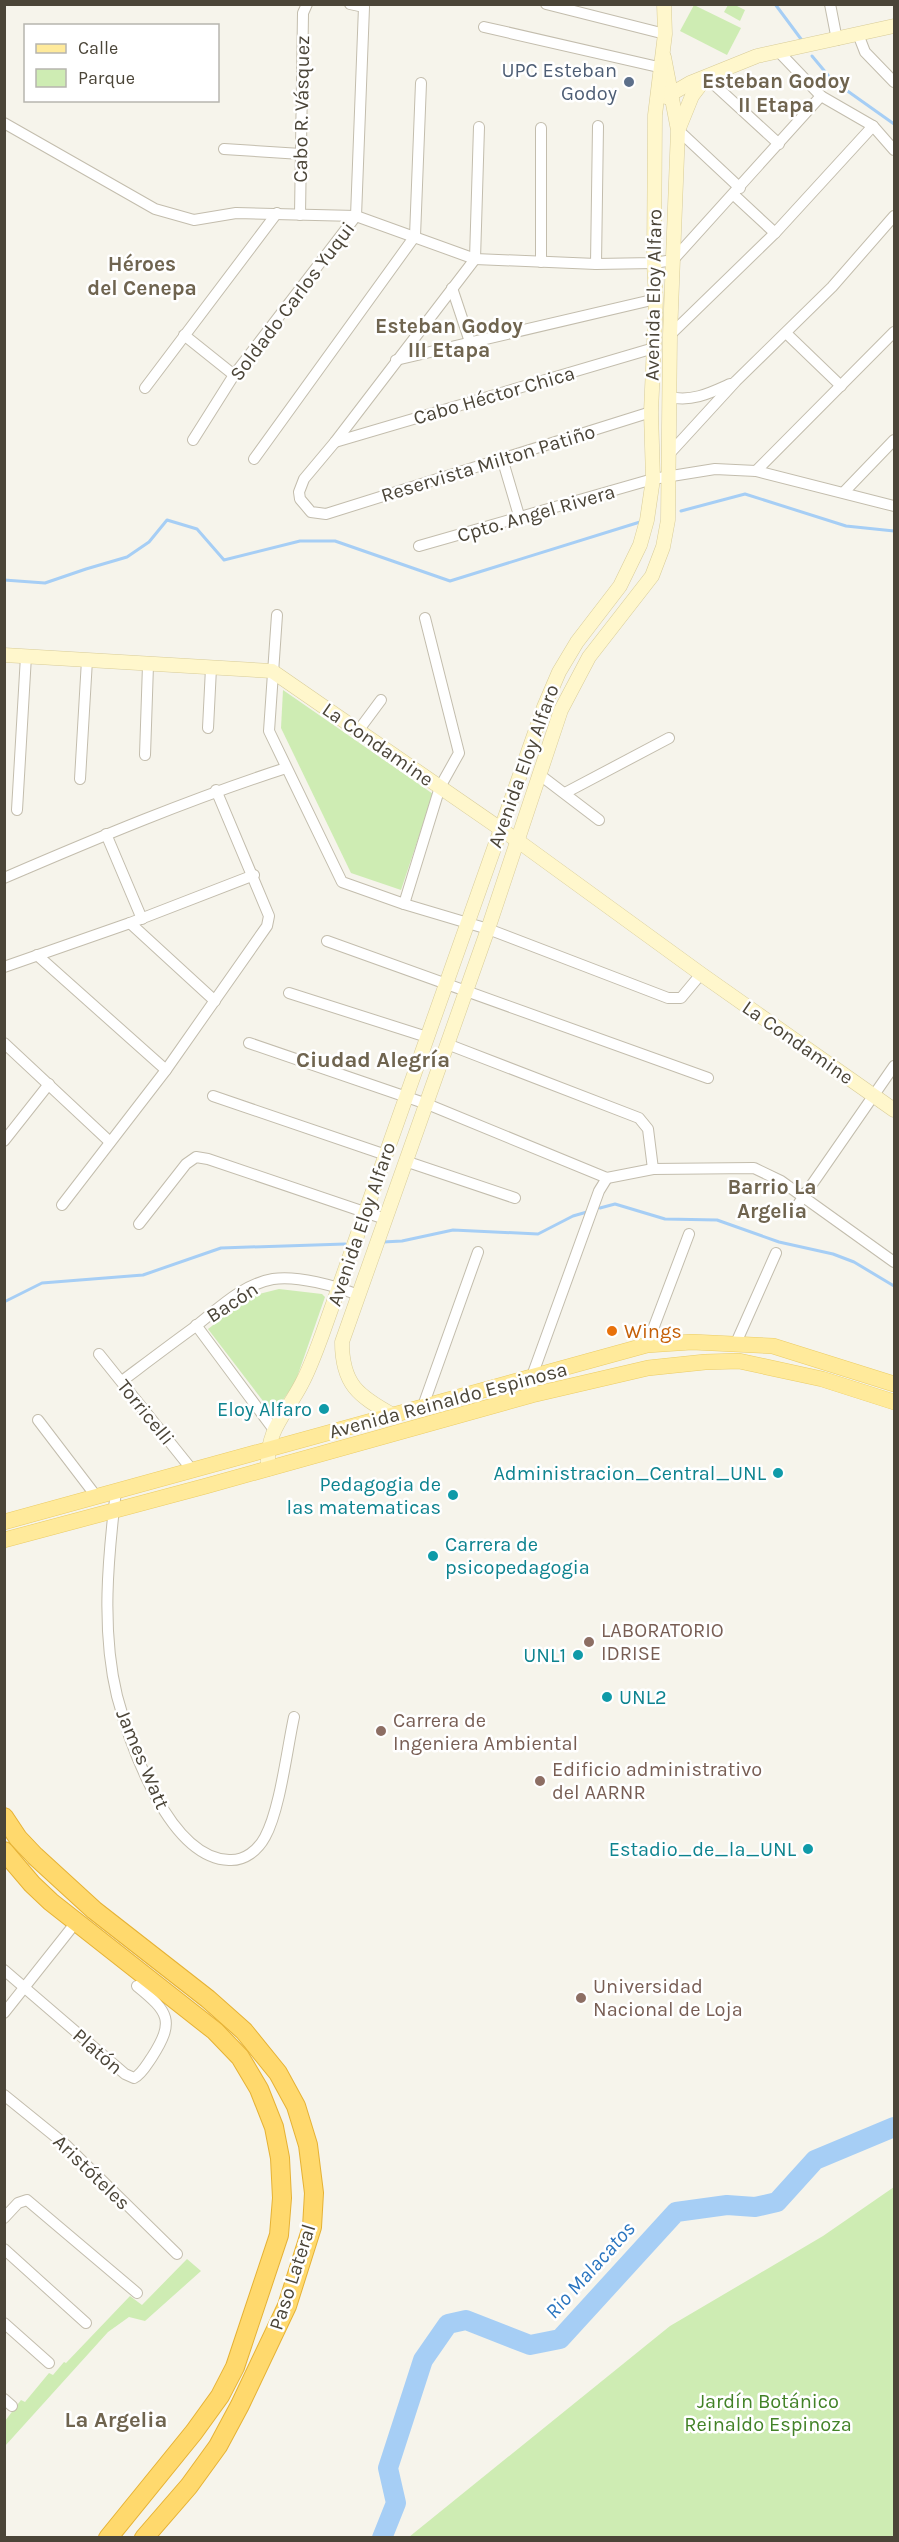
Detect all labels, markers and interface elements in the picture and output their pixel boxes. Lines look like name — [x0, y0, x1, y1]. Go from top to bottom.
legend — [24, 24, 219, 102]
street label: Cabo R. Vásquez — [289, 35, 314, 183]
text: Calle — [78, 37, 118, 59]
place label: UPC Esteban Godoy — [501, 59, 617, 105]
text: Parque — [78, 67, 135, 89]
district label: Esteban Godoy II Etapa — [702, 69, 850, 117]
marker: UPC Esteban Godoy — [622, 75, 636, 89]
street label: Avenida Eloy Alfaro — [641, 209, 666, 381]
street label: Soldado Carlos Yuqui — [225, 217, 360, 385]
district label: Héroes del Cenepa — [87, 252, 197, 300]
district label: Esteban Godoy III Etapa — [375, 314, 523, 362]
street label: Cabo Héctor Chica — [411, 361, 577, 430]
street label: Reservista Milton Patiño — [378, 420, 598, 507]
street label: Cpto. Angel Rivera — [455, 480, 618, 547]
street label: Avenida Eloy Alfaro — [483, 681, 564, 851]
street label: La Condamine — [318, 698, 438, 791]
street label: La Condamine — [738, 996, 858, 1089]
district label: Ciudad Alegría — [296, 1047, 450, 1073]
street label: Avenida Eloy Alfaro — [323, 1139, 400, 1309]
district label: Barrio La Argelia — [727, 1175, 817, 1223]
street label: Bacón — [202, 1277, 262, 1328]
place label: Wings — [624, 1320, 682, 1343]
marker: Wings — [605, 1324, 619, 1338]
street label: Avenida Reinaldo Espinosa — [327, 1358, 570, 1443]
street label: Torricelli — [112, 1375, 179, 1450]
place label: Eloy Alfaro — [217, 1398, 312, 1421]
marker: Eloy Alfaro — [317, 1402, 331, 1416]
place label: Administracion_Central_UNL — [493, 1462, 767, 1485]
marker: Administracion_Central_UNL — [771, 1466, 785, 1480]
place label: Pedagogia de las matematicas — [287, 1473, 441, 1519]
marker: Pedagogia de las matematicas — [446, 1488, 460, 1502]
place label: Carrera de psicopedagogia — [445, 1533, 590, 1579]
marker: Carrera de psicopedagogia — [426, 1549, 440, 1563]
place label: LABORATORIO IDRISE — [601, 1619, 724, 1665]
marker: LABORATORIO IDRISE — [582, 1635, 596, 1649]
place label: UNL1 — [523, 1644, 566, 1667]
marker: UNL1 — [571, 1648, 585, 1662]
place label: UNL2 — [619, 1686, 667, 1709]
marker: UNL2 — [600, 1690, 614, 1704]
street label: James Watt — [111, 1706, 174, 1813]
place label: Carrera de Ingeniera Ambiental — [393, 1709, 578, 1755]
marker: Carrera de Ingeniera Ambiental — [374, 1724, 388, 1738]
place label: Edificio administrativo del AARNR — [552, 1758, 762, 1804]
marker: Edificio administrativo del AARNR — [533, 1774, 547, 1788]
place label: Estadio_de_la_UNL — [609, 1838, 797, 1861]
marker: Estadio_de_la_UNL — [801, 1842, 815, 1856]
place label: Universidad Nacional de Loja — [593, 1975, 743, 2021]
marker: Universidad Nacional de Loja — [574, 1991, 588, 2005]
street label: Platón — [68, 2024, 127, 2079]
street label: Aristóteles — [48, 2130, 135, 2215]
water label: Rio Malacatos — [540, 2217, 640, 2323]
street label: Paso Lateral — [265, 2221, 320, 2333]
park label: Jardín Botánico Reinaldo Espinoza — [684, 2390, 852, 2436]
district label: La Argelia — [65, 2407, 167, 2433]

